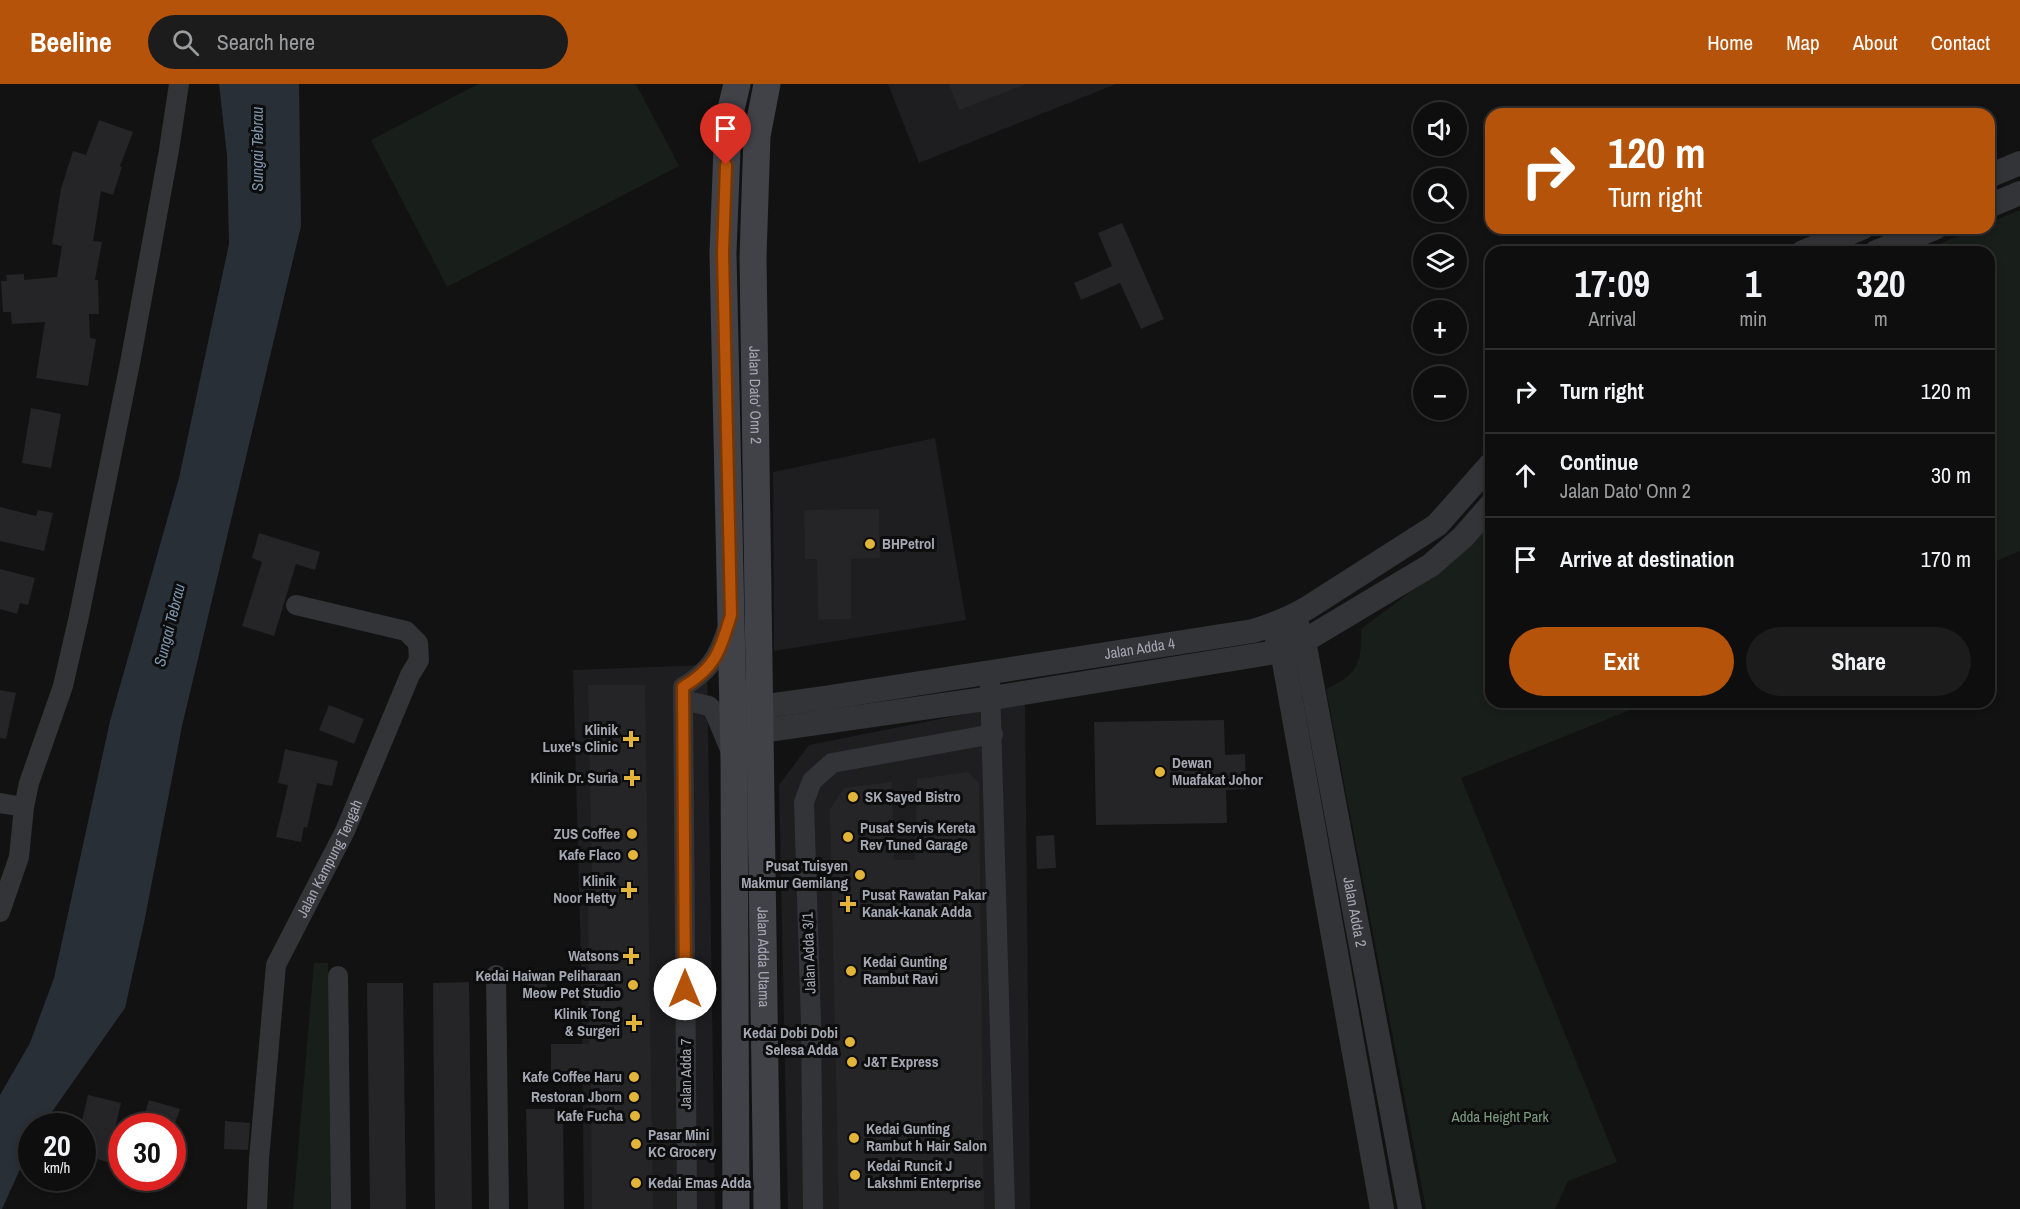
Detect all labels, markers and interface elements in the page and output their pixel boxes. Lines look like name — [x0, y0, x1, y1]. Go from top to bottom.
search box — [148, 15, 568, 69]
text: Beeline — [30, 23, 112, 61]
icon: search — [169, 26, 202, 59]
text: Search here — [217, 27, 315, 57]
text: Home — [1707, 28, 1753, 57]
text: Map — [1786, 28, 1820, 57]
text: About — [1853, 28, 1898, 57]
text: Contact — [1931, 28, 1990, 57]
map controls — [1413, 102, 1467, 420]
button: sound — [1413, 102, 1467, 156]
pin — [700, 103, 751, 165]
water label: Sungai Tebrau — [246, 107, 268, 191]
icon: arrive — [709, 112, 742, 145]
text: 120 m — [1608, 125, 1706, 181]
icon: right — [1509, 132, 1587, 210]
button: search — [1413, 168, 1467, 222]
text: Turn right — [1608, 179, 1702, 215]
button: layers — [1413, 234, 1467, 288]
text: 17:09 — [1574, 260, 1650, 308]
text: 1 — [1745, 260, 1761, 308]
text: 320 — [1856, 260, 1906, 308]
button: + — [1413, 300, 1467, 354]
text: Arrival — [1589, 305, 1636, 332]
text: min — [1739, 305, 1767, 332]
text: m — [1874, 305, 1888, 332]
street label: Jalan Dato' Onn 2 — [744, 346, 767, 444]
button: − — [1413, 366, 1467, 420]
icon: right — [1509, 375, 1542, 408]
text: Turn right — [1560, 376, 1644, 406]
text: 120 m — [1921, 376, 1971, 406]
text: Continue — [1560, 447, 1638, 477]
icon: ahead — [1509, 459, 1542, 492]
text: 30 m — [1931, 460, 1971, 490]
text: Jalan Dato' Onn 2 — [1560, 477, 1691, 504]
place label: BHPetrol — [882, 533, 935, 554]
marker: BHPetrol — [863, 537, 877, 551]
icon: arrive — [1509, 543, 1542, 576]
text: Arrive at destination — [1560, 544, 1734, 574]
text: 170 m — [1921, 544, 1971, 574]
water label: Sungai Tebrau — [148, 581, 190, 669]
button: Exit — [1509, 627, 1734, 696]
button: Share — [1746, 627, 1971, 696]
street label: Jalan Adda 4 — [1103, 632, 1176, 664]
place label: Klinik Luxe's Clinic — [543, 719, 618, 757]
marker: Klinik Luxe's Clinic — [622, 730, 640, 748]
place label: Dewan Muafakat Johor — [1172, 752, 1263, 790]
marker: Dewan Muafakat Johor — [1153, 765, 1167, 779]
place label: Klinik Dr. Suria — [530, 767, 618, 788]
marker: Klinik Dr. Suria — [623, 769, 641, 787]
place label: SK Sayed Bistro — [865, 786, 961, 807]
marker: SK Sayed Bistro — [846, 790, 860, 804]
street label: Jalan Kampung Tengah — [291, 796, 367, 921]
place label: Pusat Servis Kereta Rev Tuned Garage — [860, 817, 976, 855]
place label: ZUS Coffee — [554, 823, 620, 844]
marker: ZUS Coffee — [625, 827, 639, 841]
marker: Pusat Servis Kereta Rev Tuned Garage — [841, 830, 855, 844]
place label: Kafe Flaco — [559, 844, 621, 865]
marker: Kafe Flaco — [626, 848, 640, 862]
place label: Pusat Tuisyen Makmur Gemilang — [741, 855, 848, 893]
marker: Pusat Tuisyen Makmur Gemilang — [853, 868, 867, 882]
place label: Klinik Noor Hetty — [553, 870, 616, 908]
street label: Jalan Adda 2 — [1338, 875, 1372, 949]
marker: Klinik Noor Hetty — [620, 881, 638, 899]
place label: Pusat Rawatan Pakar Kanak-kanak Adda — [862, 884, 987, 922]
marker: Pusat Rawatan Pakar Kanak-kanak Adda — [839, 895, 857, 913]
street label: Jalan Adda Utama — [753, 906, 775, 1008]
street label: Jalan Adda 3/1 — [797, 912, 820, 994]
place label: Watsons — [568, 945, 619, 966]
marker: Watsons — [624, 949, 638, 963]
place label: Kedai Gunting Rambut Ravi — [863, 951, 948, 989]
position arrow — [653, 957, 717, 1021]
marker: Kedai Gunting Rambut Ravi — [844, 964, 858, 978]
place label: Kedai Haiwan Peliharaan Meow Pet Studio — [475, 965, 621, 1003]
marker: Kedai Haiwan Peliharaan Meow Pet Studio — [626, 978, 640, 992]
place label: Klinik Tong & Surgeri — [554, 1003, 620, 1041]
marker: Klinik Tong & Surgeri — [625, 1014, 643, 1032]
place label: Kedai Dobi Dobi Selesa Adda — [743, 1022, 838, 1060]
marker: Kedai Dobi Dobi Selesa Adda — [843, 1035, 857, 1049]
street label: Jalan Adda 7 — [675, 1038, 696, 1110]
place label: J&T Express — [864, 1051, 939, 1072]
marker: J&T Express — [845, 1055, 859, 1069]
place label: Kafe Coffee Haru — [522, 1066, 622, 1087]
marker: Kafe Coffee Haru — [627, 1070, 641, 1084]
place label: Restoran Jborn — [531, 1086, 622, 1107]
marker: Restoran Jborn — [627, 1090, 641, 1104]
place label: Kafe Fucha — [557, 1105, 623, 1126]
park label: Adda Height Park — [1450, 1106, 1549, 1127]
marker: Kafe Fucha — [628, 1109, 642, 1123]
speed limit sign: 30 — [108, 1113, 186, 1191]
place label: Kedai Gunting Rambut h Hair Salon — [866, 1118, 987, 1156]
place label: Pasar Mini KC Grocery — [648, 1124, 717, 1162]
text: 20 — [43, 1125, 71, 1165]
marker: Kedai Gunting Rambut h Hair Salon — [847, 1131, 861, 1145]
marker: Pasar Mini KC Grocery — [629, 1137, 643, 1151]
place label: Kedai Runcit J Lakshmi Enterprise — [867, 1155, 981, 1193]
text: km/h — [44, 1157, 70, 1178]
marker: Kedai Runcit J Lakshmi Enterprise — [848, 1168, 862, 1182]
place label: Kedai Emas Adda — [648, 1172, 752, 1193]
marker: Kedai Emas Adda — [629, 1176, 643, 1190]

